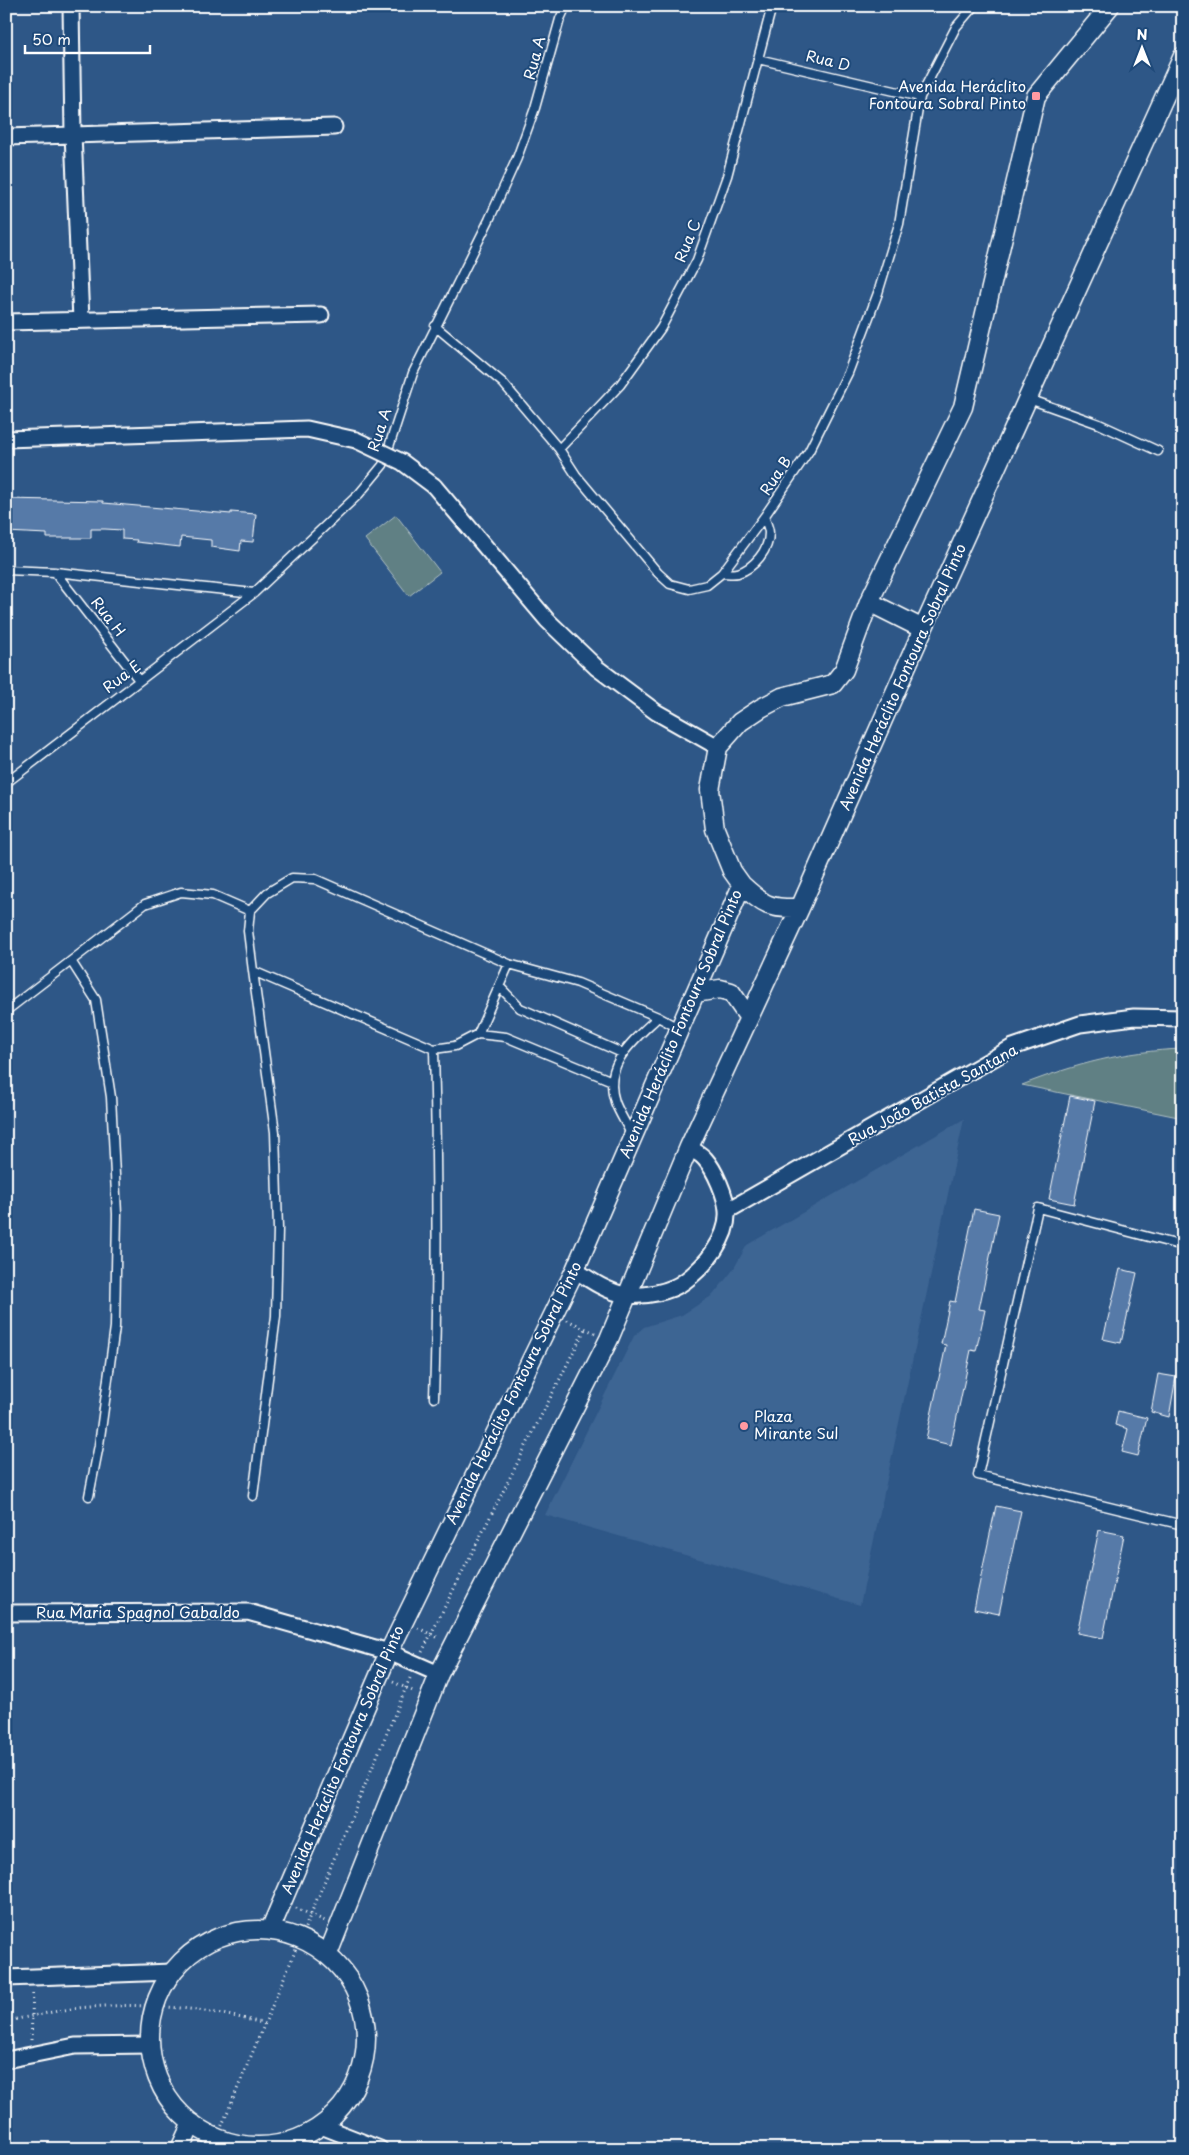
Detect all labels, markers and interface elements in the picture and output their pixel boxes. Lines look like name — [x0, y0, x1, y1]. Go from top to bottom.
scale bar — [25, 22, 150, 54]
north arrow — [1116, 22, 1166, 72]
text: N — [1136, 24, 1148, 45]
text: 50 m — [32, 27, 71, 50]
street label: Rua A — [517, 33, 550, 82]
street label: Rua D — [804, 43, 853, 76]
place label: Avenida Heráclito Fontoura Sobral Pinto — [868, 74, 1026, 114]
marker: Avenida Heráclito Fontoura Sobral Pinto — [1030, 90, 1042, 102]
street label: Rua C — [668, 215, 706, 265]
street label: Rua A — [361, 405, 396, 454]
street label: Rua B — [753, 451, 796, 499]
street label: Avenida Heráclito Fontoura Sobral Pinto — [832, 539, 971, 813]
street label: Rua H — [86, 591, 132, 641]
street label: Rua E — [97, 654, 145, 698]
street label: Avenida Heráclito Fontoura Sobral Pinto — [612, 886, 747, 1161]
street label: Rua João Batista Santana — [843, 1037, 1022, 1150]
street label: Avenida Heráclito Fontoura Sobral Pinto — [439, 1257, 587, 1528]
place label: Plaza Mirante Sul — [754, 1404, 838, 1444]
marker: Plaza Mirante Sul — [738, 1420, 750, 1432]
street label: Rua Maria Spagnol Gabaldo — [36, 1600, 240, 1623]
street label: Avenida Heráclito Fontoura Sobral Pinto — [274, 1622, 409, 1897]

